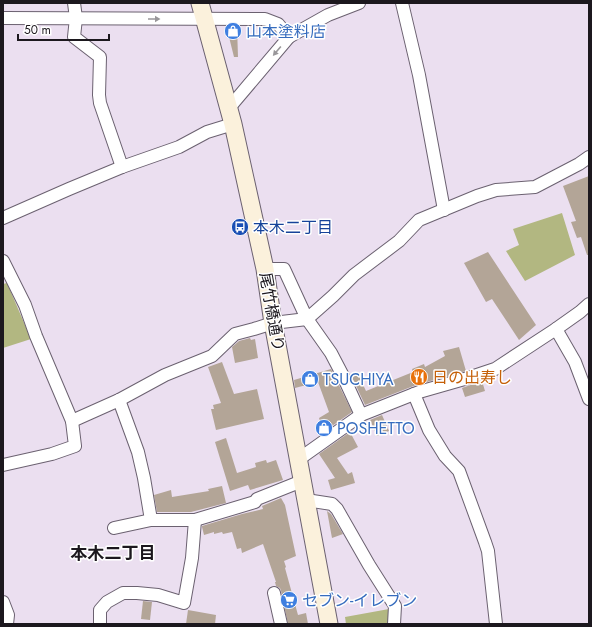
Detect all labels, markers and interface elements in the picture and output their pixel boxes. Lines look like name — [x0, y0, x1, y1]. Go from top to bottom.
scale bar — [18, 16, 109, 42]
one-way arrow — [148, 16, 161, 22]
place label: 山本塗料店 — [246, 20, 326, 43]
text: 50 m — [24, 21, 51, 39]
shop icon: 山本塗料店 — [223, 21, 243, 41]
one-way arrow — [273, 45, 282, 56]
place label: 本木二丁目 — [253, 216, 333, 239]
bus stop icon: 本木二丁目 — [230, 217, 250, 237]
street label: 尾竹橋通り — [254, 271, 290, 353]
place label: 日の出寿し — [432, 366, 512, 389]
restaurant icon: 日の出寿し — [409, 367, 429, 387]
place label: TSUCHIYA — [323, 368, 394, 391]
shop icon: TSUCHIYA — [300, 369, 320, 389]
place label: POSHETTO — [337, 417, 415, 440]
shop icon: POSHETTO — [314, 418, 334, 438]
district label: 本木二丁目 — [71, 541, 156, 565]
place label: セブン-イレブン — [302, 589, 417, 612]
supermarket icon: セブン-イレブン — [279, 590, 299, 610]

